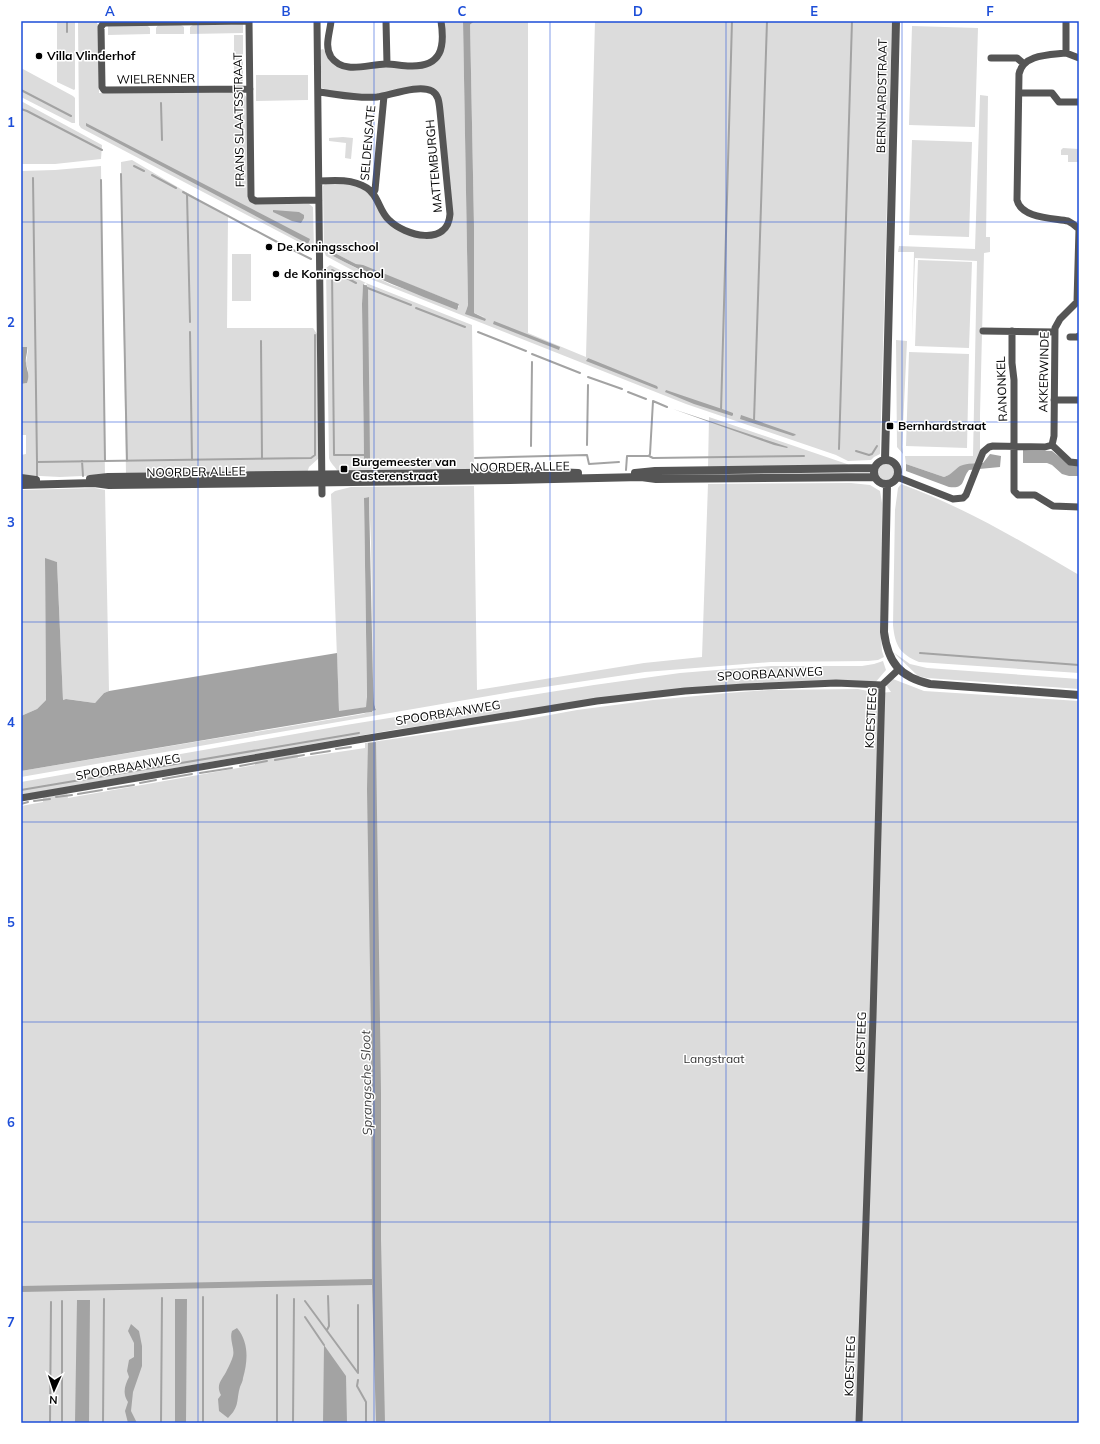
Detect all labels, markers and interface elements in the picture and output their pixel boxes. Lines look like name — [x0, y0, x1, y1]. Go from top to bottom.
text: A — [105, 3, 115, 19]
text: B — [282, 3, 291, 19]
text: C — [458, 3, 467, 19]
text: D — [633, 3, 643, 19]
text: E — [810, 3, 818, 19]
text: F — [986, 3, 994, 19]
street label: BERNHARDSTRAAT — [873, 38, 890, 153]
place label: Villa Vlinderhof — [46, 48, 136, 63]
marker: Villa Vlinderhof — [34, 51, 44, 61]
street label: FRANS SLAATSSTRAAT — [230, 52, 247, 188]
street label: WIELRENNER — [117, 70, 195, 87]
street label: SELDENSATE — [357, 105, 378, 181]
text: 1 — [7, 114, 15, 130]
street label: MATTEMBURGH — [422, 119, 445, 213]
place label: De Koningsschool — [277, 239, 379, 254]
marker: De Koningsschool — [264, 242, 274, 252]
place label: de Koningsschool — [284, 266, 384, 281]
marker: de Koningsschool — [271, 269, 281, 279]
text: 2 — [7, 314, 15, 330]
street label: AKKERWINDE — [1035, 332, 1052, 412]
street label: RANONKEL — [993, 356, 1010, 422]
place label: Bernhardstraat — [898, 418, 987, 433]
marker: Bernhardstraat — [885, 421, 895, 431]
place label: Burgemeester van Casterenstraat — [352, 454, 456, 483]
street label: NOORDER ALLEE — [470, 458, 570, 475]
street label: NOORDER ALLEE — [146, 463, 246, 480]
marker: Burgemeester van Casterenstraat — [339, 464, 349, 474]
text: 3 — [7, 514, 15, 530]
street label: SPOORBAANWEG — [717, 663, 823, 684]
street label: KOESTEEG — [861, 687, 880, 749]
street label: SPOORBAANWEG — [394, 697, 501, 728]
text: 4 — [7, 714, 15, 730]
street label: SPOORBAANWEG — [74, 750, 181, 783]
text: 5 — [7, 914, 15, 930]
street label: KOESTEEG — [852, 1011, 869, 1073]
water label: Sprangsche Sloot — [357, 1030, 375, 1136]
park label: Langstraat — [684, 1051, 745, 1066]
text: 6 — [7, 1114, 15, 1130]
text: 7 — [7, 1314, 15, 1330]
street label: KOESTEEG — [841, 1335, 858, 1397]
north arrow — [34, 1370, 74, 1410]
text: N — [49, 1393, 58, 1407]

